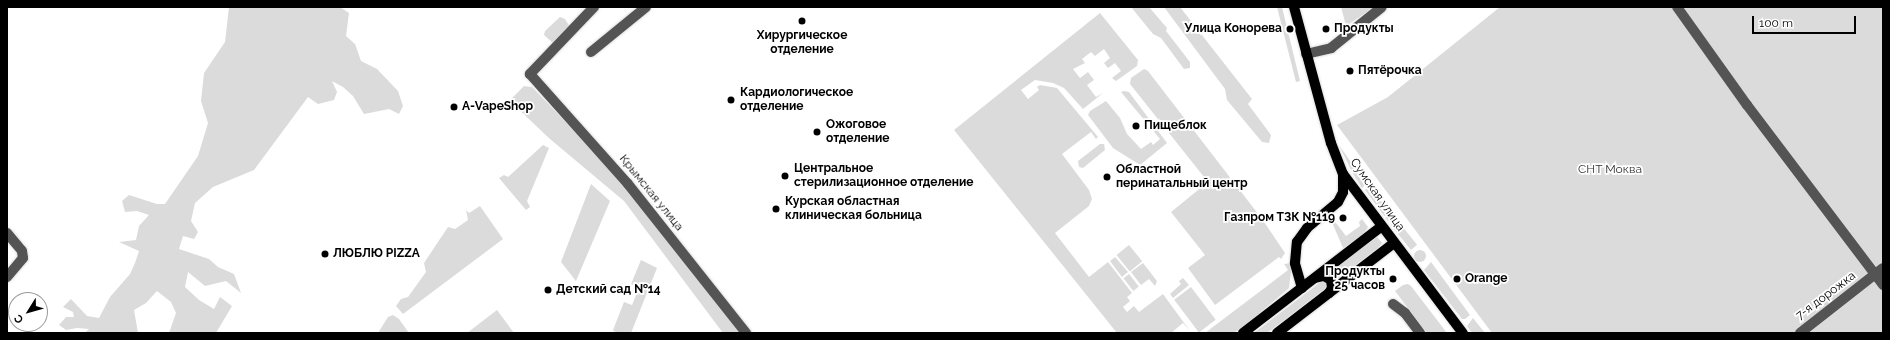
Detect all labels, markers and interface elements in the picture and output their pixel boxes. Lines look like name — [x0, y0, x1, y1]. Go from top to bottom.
scale bar — [1754, 8, 1858, 34]
marker: Хирургическое отделение — [796, 15, 808, 27]
text: 100 m — [1759, 16, 1793, 30]
place label: Улица Конорева — [1185, 22, 1282, 36]
place label: Продукты — [1334, 22, 1394, 36]
marker: Улица Конорева — [1285, 24, 1295, 34]
marker: Продукты — [1321, 24, 1331, 34]
place label: Хирургическое отделение — [757, 29, 847, 57]
place label: Пятёрочка — [1358, 64, 1422, 78]
marker: Пятёрочка — [1345, 66, 1355, 76]
place label: Кардиологическое отделение — [740, 86, 853, 114]
marker: Кардиологическое отделение — [725, 94, 737, 106]
place label: A-VapeShop — [462, 100, 533, 114]
marker: A-VapeShop — [449, 102, 459, 112]
place label: Ожоговое отделение — [826, 118, 890, 146]
place label: Пищеблок — [1144, 119, 1207, 133]
marker: Пищеблок — [1131, 121, 1141, 131]
marker: Ожоговое отделение — [811, 126, 823, 138]
street label: Крымская улица — [616, 152, 686, 234]
street label: Сумская улица — [1347, 156, 1407, 234]
place label: Центральное стерилизационное отделение — [794, 162, 974, 190]
place label: Областной перинатальный центр — [1116, 163, 1248, 191]
park label: СНТ Моква — [1578, 163, 1642, 177]
marker: Центральное стерилизационное отделение — [779, 170, 791, 182]
marker: Областной перинатальный центр — [1101, 171, 1113, 183]
place label: Курская областная клиническая больница — [785, 195, 922, 223]
marker: Курская областная клиническая больница — [770, 203, 782, 215]
place label: Газпром ТЗК №119 — [1223, 211, 1335, 225]
marker: Газпром ТЗК №119 — [1338, 213, 1348, 223]
place label: ЛЮБЛЮ PIZZA — [333, 247, 420, 261]
marker: ЛЮБЛЮ PIZZA — [320, 249, 330, 259]
place label: Продукты 25 часов — [1325, 265, 1385, 293]
street label: 7-я дорожка — [1793, 269, 1859, 323]
place label: Orange — [1465, 272, 1508, 286]
marker: Продукты 25 часов — [1388, 274, 1398, 284]
marker: Orange — [1452, 274, 1462, 284]
place label: Детский сад №14 — [556, 283, 661, 297]
marker: Детский сад №14 — [543, 285, 553, 295]
north arrow — [8, 292, 48, 332]
text: С — [11, 312, 26, 326]

